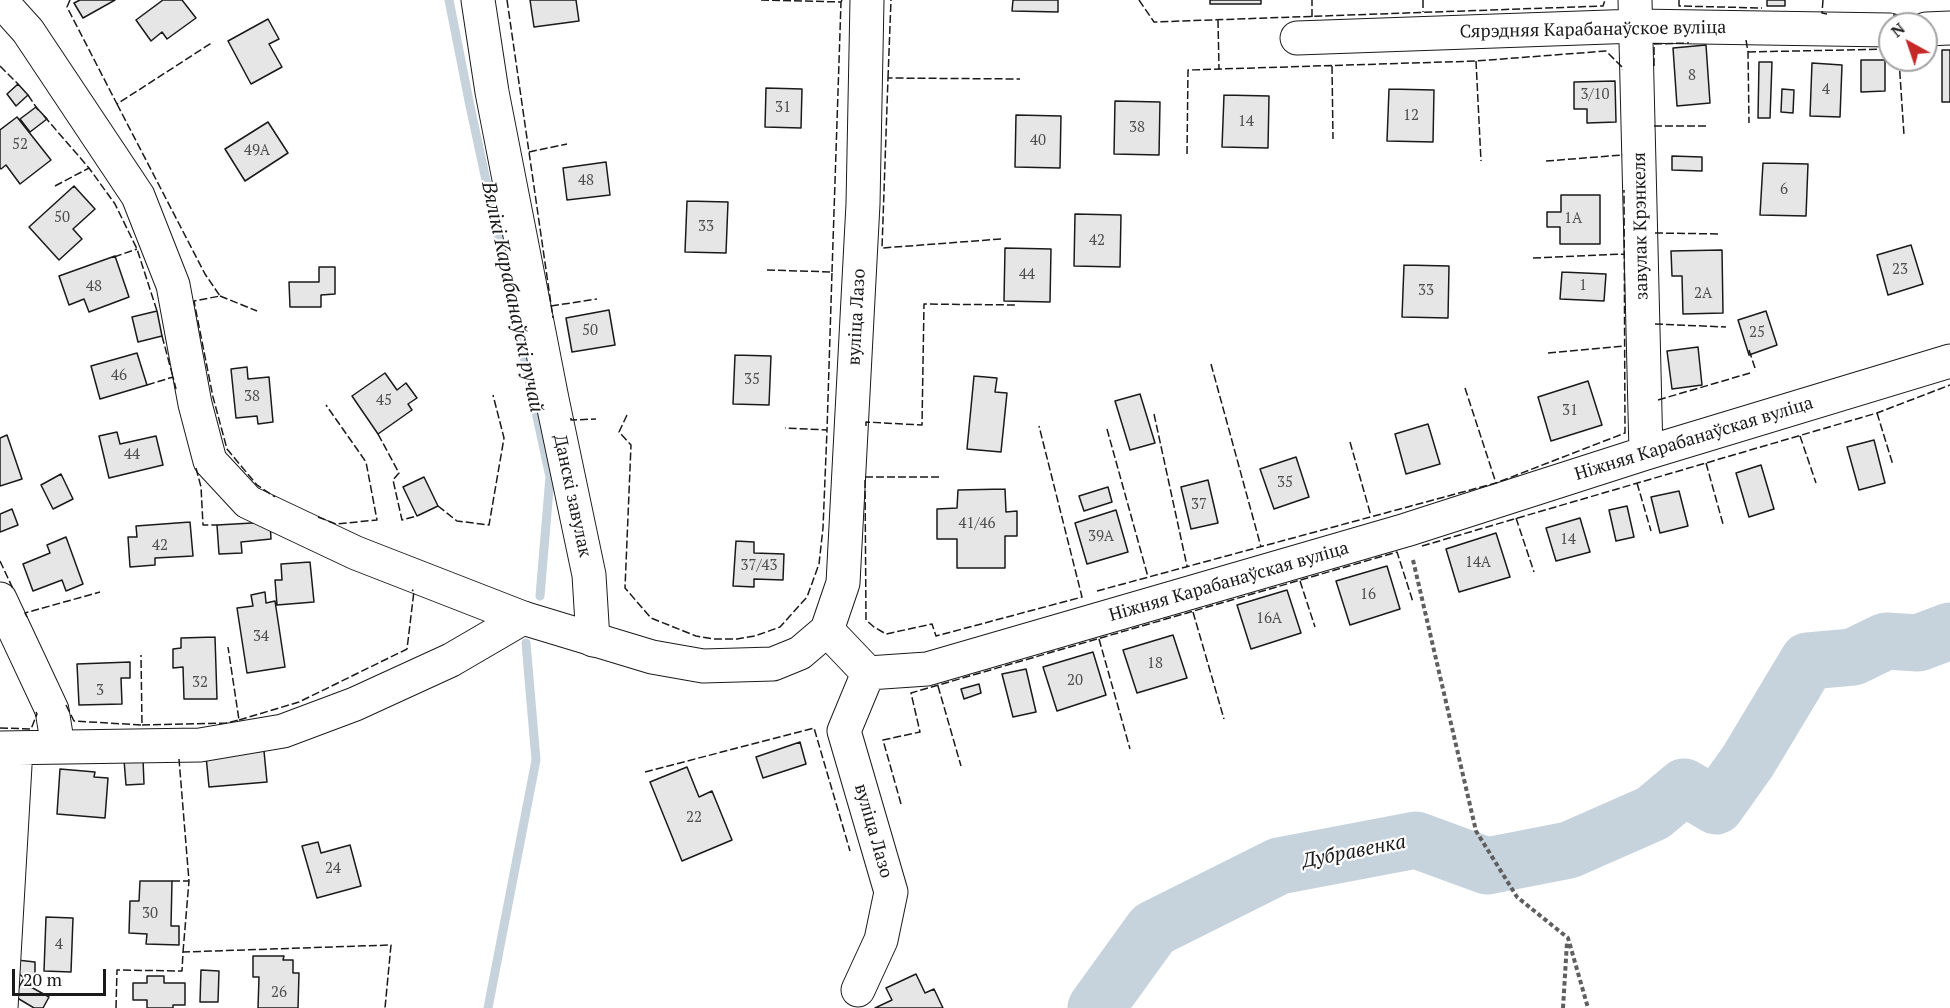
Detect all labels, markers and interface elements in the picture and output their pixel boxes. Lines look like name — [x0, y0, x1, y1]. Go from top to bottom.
north arrow — [1878, 12, 1938, 72]
street label: Сярэдняя Карабанаўское вуліца — [1459, 17, 1727, 43]
text: N — [1886, 17, 1909, 42]
house number: 8 — [1688, 67, 1696, 85]
house number: 4 — [1822, 81, 1830, 99]
house number: 3/10 — [1580, 86, 1610, 104]
house number: 31 — [775, 99, 791, 117]
house number: 12 — [1403, 107, 1419, 125]
house number: 14 — [1238, 113, 1254, 131]
house number: 38 — [1129, 119, 1145, 137]
house number: 40 — [1030, 132, 1046, 150]
house number: 52 — [12, 136, 28, 154]
house number: 49А — [244, 142, 270, 160]
street label: завулак Крэнкеля — [1629, 152, 1653, 300]
house number: 48 — [578, 172, 594, 190]
water label: Вялікі Карабанаўскі ручай — [476, 179, 548, 415]
house number: 6 — [1780, 181, 1788, 199]
house number: 50 — [54, 209, 70, 227]
house number: 1А — [1564, 210, 1582, 228]
house number: 33 — [698, 218, 714, 236]
house number: 42 — [1089, 232, 1105, 250]
house number: 23 — [1892, 261, 1908, 279]
house number: 44 — [1019, 266, 1035, 284]
street label: вуліца Лазо — [844, 268, 870, 366]
house number: 1 — [1579, 277, 1587, 295]
house number: 48 — [86, 278, 102, 296]
house number: 33 — [1418, 282, 1434, 300]
house number: 2А — [1694, 285, 1712, 303]
house number: 50 — [582, 322, 598, 340]
house number: 25 — [1749, 324, 1765, 342]
house number: 46 — [111, 367, 127, 385]
house number: 35 — [744, 371, 760, 389]
house number: 38 — [244, 388, 260, 406]
house number: 45 — [376, 392, 392, 410]
street label: Ніжняя Карабанаўская вуліца — [1572, 392, 1816, 486]
house number: 31 — [1562, 402, 1578, 420]
street label: Данскі завулак — [548, 433, 596, 559]
house number: 44 — [124, 446, 140, 464]
house number: 35 — [1277, 474, 1293, 492]
house number: 37 — [1191, 496, 1207, 514]
house number: 41/46 — [958, 515, 996, 533]
house number: 39А — [1088, 528, 1114, 546]
house number: 14 — [1560, 531, 1576, 549]
house number: 42 — [152, 537, 168, 555]
street label: Ніжняя Карабанаўская вуліца — [1107, 537, 1351, 627]
house number: 14А — [1465, 554, 1491, 572]
house number: 37/43 — [740, 557, 778, 575]
house number: 16 — [1360, 586, 1376, 604]
house number: 16А — [1256, 610, 1282, 628]
house number: 34 — [253, 628, 269, 646]
house number: 18 — [1147, 655, 1163, 673]
house number: 20 — [1067, 672, 1083, 690]
house number: 32 — [192, 674, 208, 692]
house number: 3 — [96, 682, 104, 700]
street label: вуліца Лазо — [849, 781, 897, 881]
house number: 22 — [686, 809, 702, 827]
water label: Дубравенка — [1300, 830, 1408, 874]
house number: 24 — [325, 860, 341, 878]
house number: 30 — [142, 905, 158, 923]
house number: 4 — [55, 936, 63, 954]
scale bar — [15, 957, 110, 995]
text: 20 m — [23, 967, 62, 991]
house number: 26 — [271, 984, 287, 1002]

